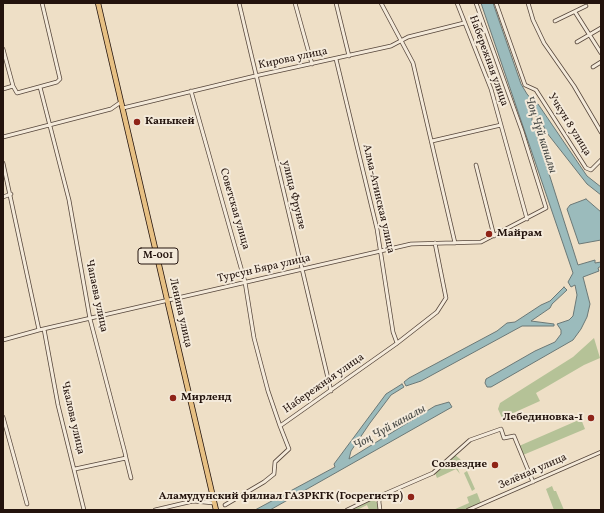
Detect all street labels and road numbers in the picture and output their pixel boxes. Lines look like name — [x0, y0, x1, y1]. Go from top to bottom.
street label: Набережная улица — [465, 14, 511, 108]
street label: Кирова улица — [257, 45, 329, 73]
street label: Учкун 8 улица — [544, 91, 594, 159]
street label: Алма-Атинская улица — [359, 143, 397, 255]
street label: улица Фрунзе — [278, 159, 308, 231]
street label: Советская улица — [216, 167, 252, 251]
road number: М-001 — [138, 248, 178, 264]
street label: Турсун Бяра улица — [216, 252, 312, 286]
street label: Чапаева улица — [82, 258, 110, 334]
street label: Ленина улица — [166, 277, 194, 349]
street label: Набережная улица — [281, 351, 367, 417]
street label: Чкалова улица — [57, 380, 87, 456]
street label: Зелёная улица — [497, 451, 569, 493]

